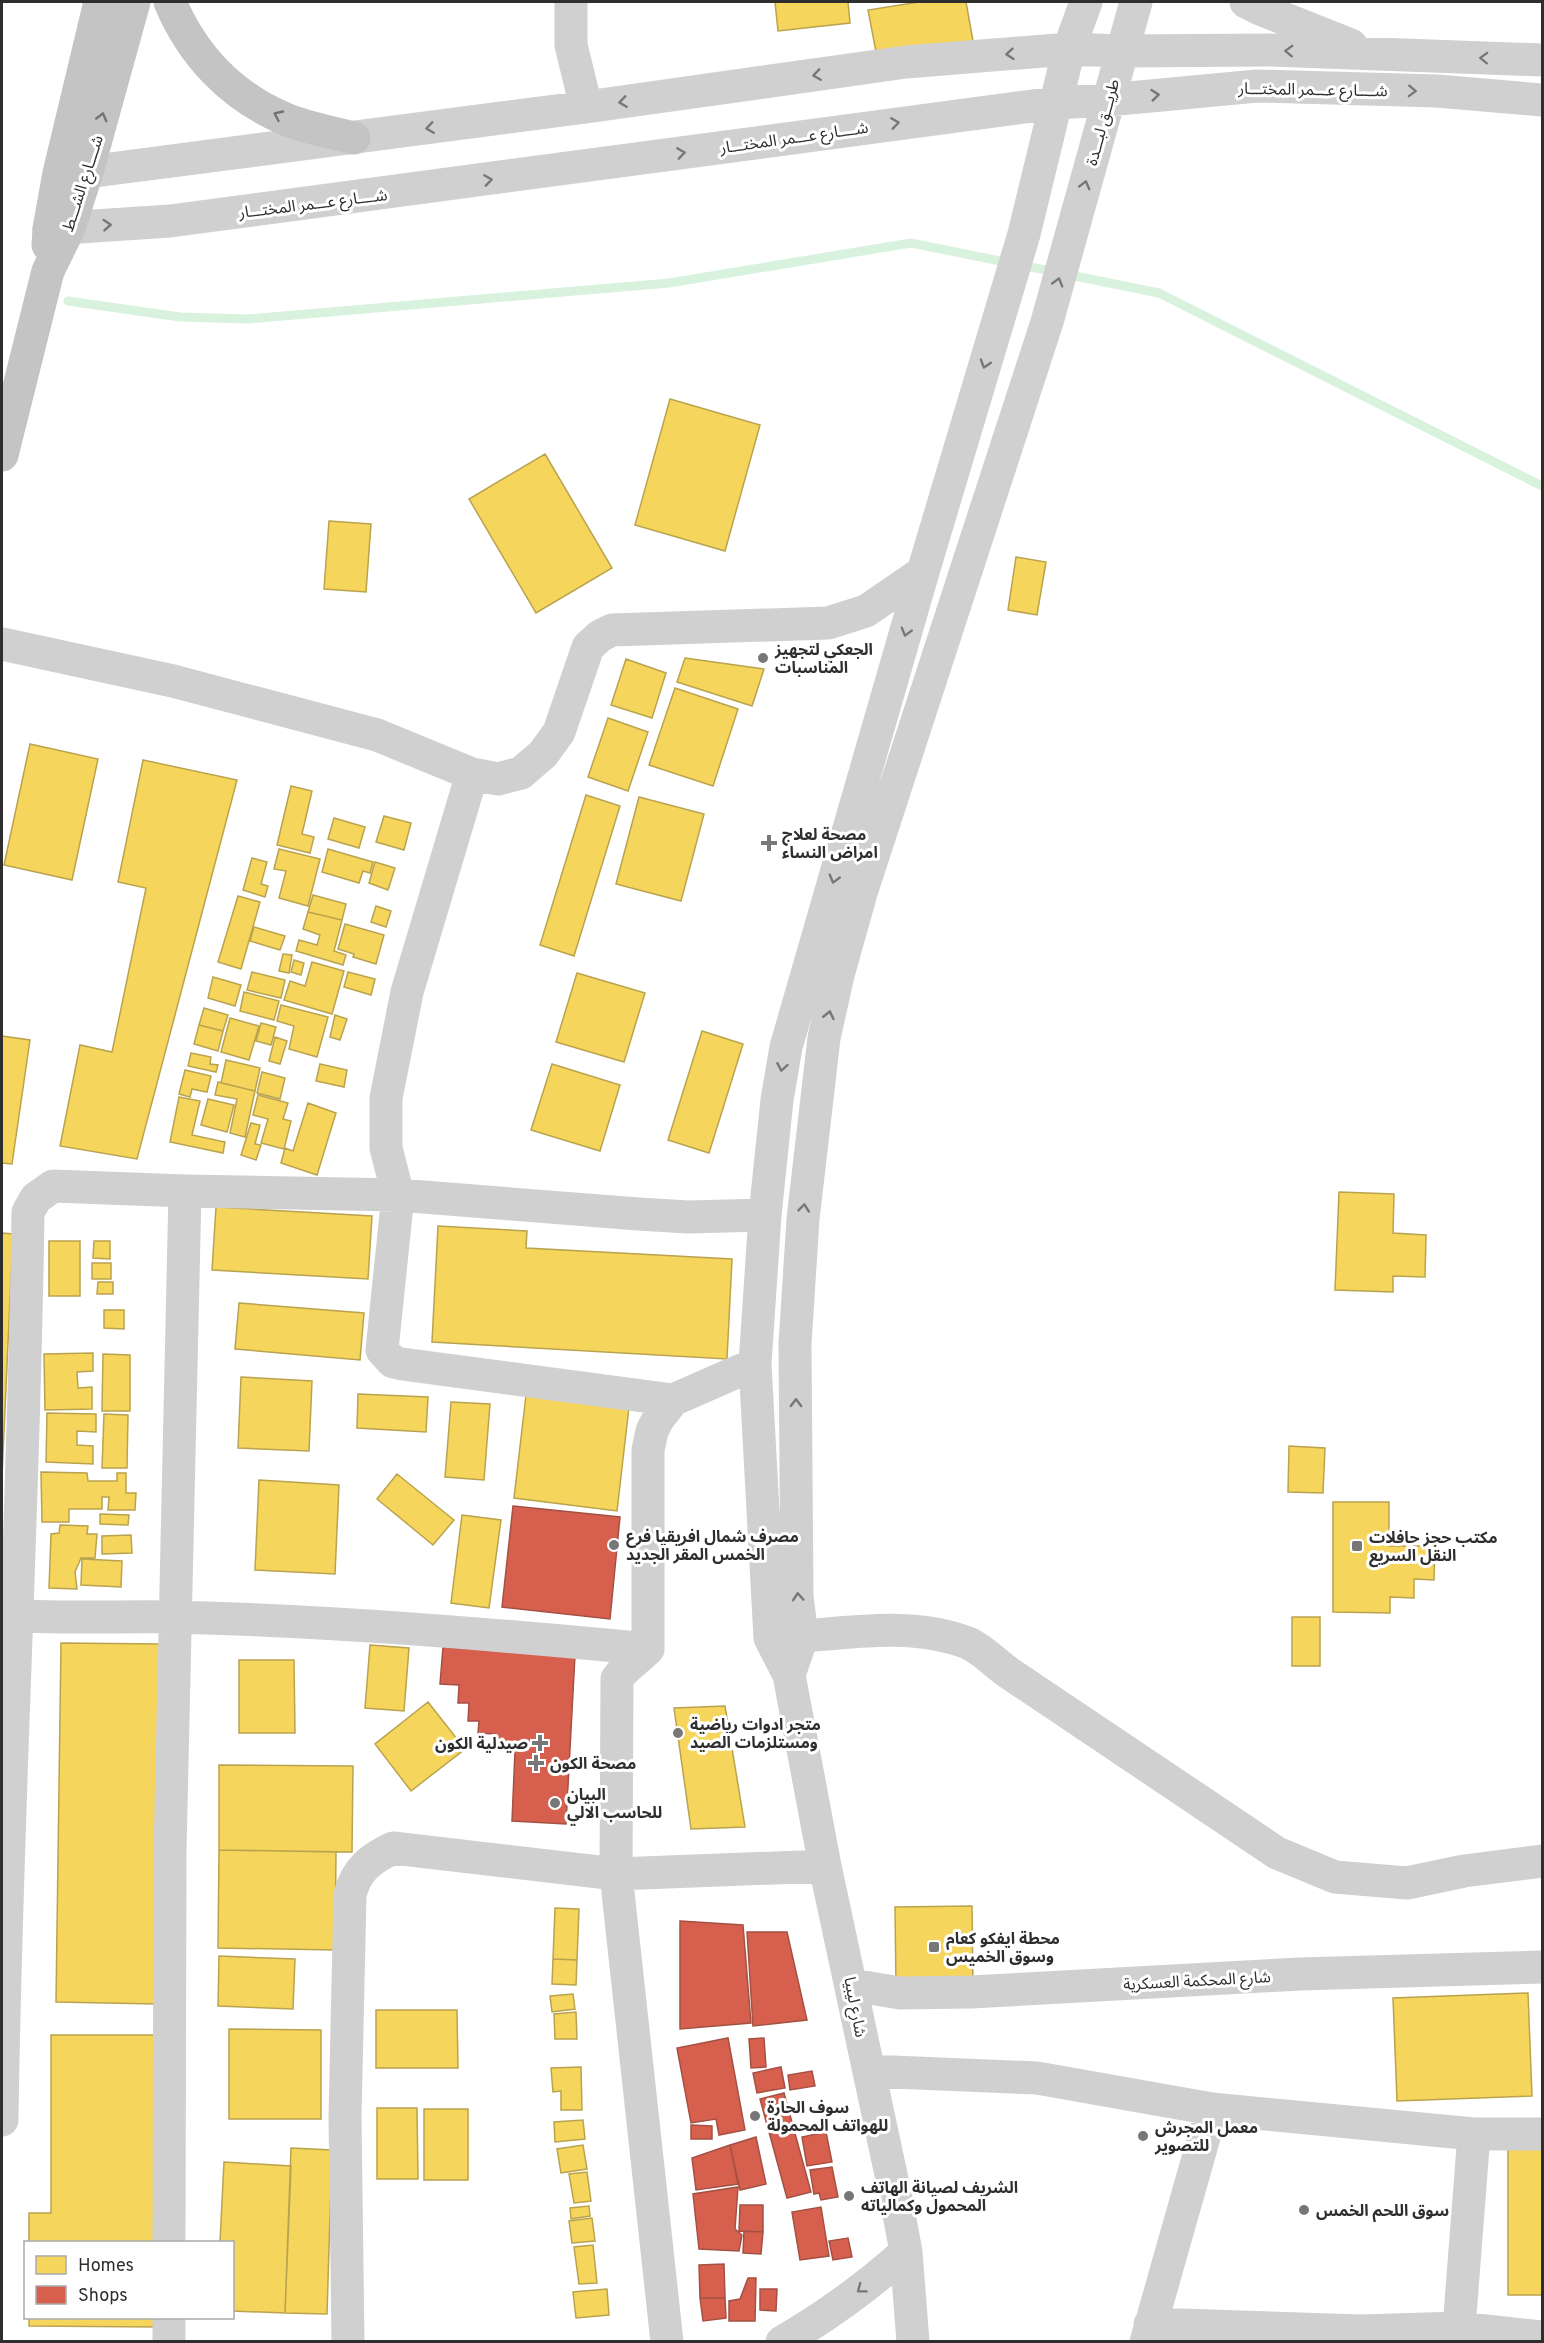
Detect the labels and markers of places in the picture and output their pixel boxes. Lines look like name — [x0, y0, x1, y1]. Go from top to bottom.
place label: الجعكي لتجهيز المناسبات — [774, 641, 873, 679]
marker: الجعكي لتجهيز المناسبات — [756, 651, 770, 665]
place label: مصحة لعلاج امراض النساء — [782, 826, 878, 864]
marker: مصحة لعلاج امراض النساء — [760, 834, 778, 852]
place label: مصرف شمال افريقيا فرع الخمس المقر الجديد — [626, 1528, 799, 1566]
place label: مكتب حجز حافلات النقل السريع — [1369, 1529, 1498, 1568]
marker: مصرف شمال افريقيا فرع الخمس المقر الجديد — [607, 1538, 621, 1552]
marker: مكتب حجز حافلات النقل السريع — [1350, 1539, 1364, 1553]
place label: متجر ادوات رياضية ومستلزمات الصيد — [690, 1716, 821, 1754]
marker: متجر ادوات رياضية ومستلزمات الصيد — [671, 1726, 685, 1740]
place label: صيدلية الكون — [435, 1735, 528, 1755]
marker: صيدلية الكون — [533, 1736, 547, 1750]
marker: مصحة الكون — [527, 1754, 545, 1772]
place label: مصحة الكون — [550, 1755, 636, 1775]
place label: البيان للحاسب الالي — [567, 1786, 662, 1826]
marker: البيان للحاسب الالي — [548, 1796, 562, 1810]
place label: محطة ايفكو كعام وسوق الخميس — [946, 1930, 1060, 1968]
marker: محطة ايفكو كعام وسوق الخميس — [927, 1940, 941, 1954]
place label: سوف الحارة للهواتف المحمولة — [767, 2099, 888, 2137]
marker: سوف الحارة للهواتف المحمولة — [748, 2109, 762, 2123]
place label: معمل المجرش للتصوير — [1154, 2119, 1258, 2157]
marker: معمل المجرش للتصوير — [1136, 2129, 1150, 2143]
place label: الشريف لصيانة الهاتف المحمول وكمالياته — [861, 2179, 1018, 2217]
marker: الشريف لصيانة الهاتف المحمول وكمالياته — [842, 2189, 856, 2203]
place label: سوق اللحم الخمس — [1316, 2202, 1449, 2223]
marker: سوق اللحم الخمس — [1297, 2203, 1311, 2217]

